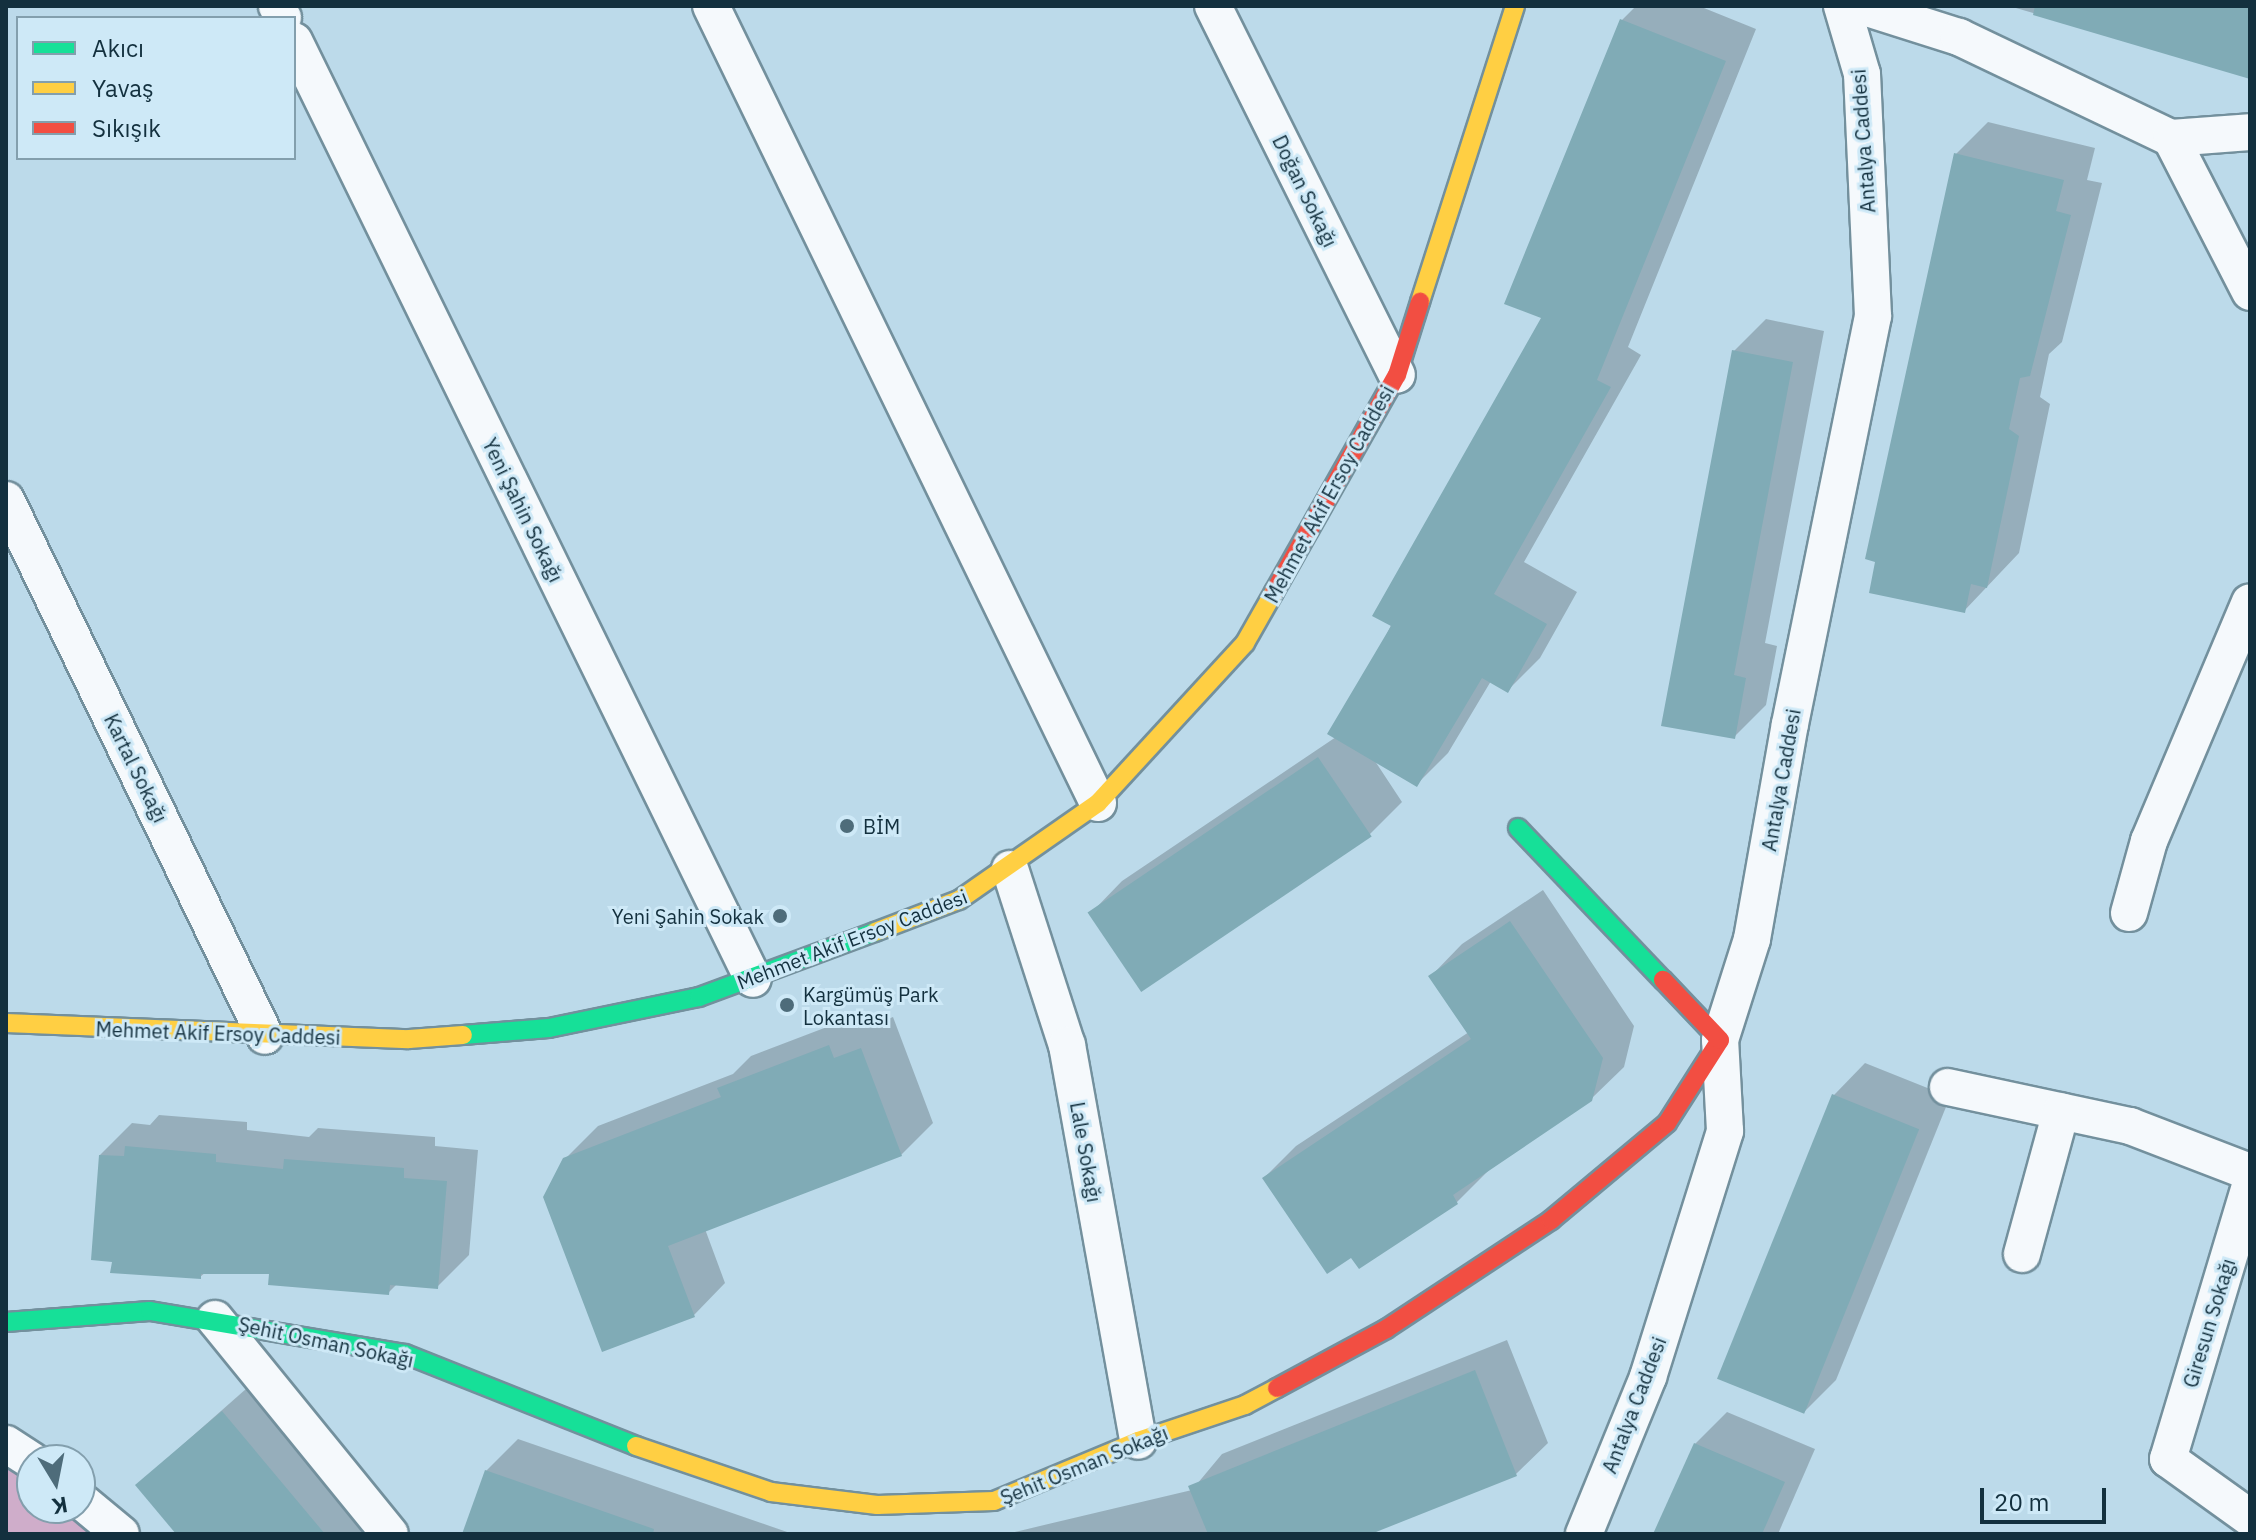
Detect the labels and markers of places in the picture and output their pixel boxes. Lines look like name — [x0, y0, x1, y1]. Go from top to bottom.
place label: BİM — [863, 814, 900, 838]
marker: BİM — [838, 817, 856, 835]
place label: Yeni Şahin Sokak — [612, 904, 764, 928]
marker: Yeni Şahin Sokak — [771, 907, 789, 925]
place label: Kargümüş Park Lokantası — [803, 982, 939, 1029]
marker: Kargümüş Park Lokantası — [778, 996, 796, 1014]

